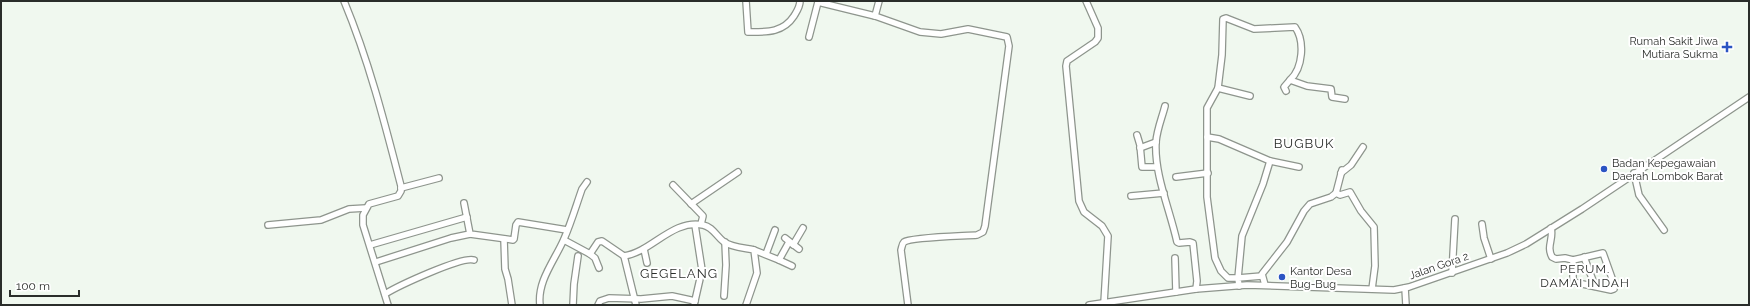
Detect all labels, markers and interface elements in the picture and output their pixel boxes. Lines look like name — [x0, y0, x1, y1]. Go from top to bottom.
place label: Rumah Sakit Jiwa Mutiara Sukma — [1629, 35, 1718, 61]
marker: Rumah Sakit Jiwa Mutiara Sukma — [1721, 41, 1733, 53]
district label: BUGBUK — [1274, 136, 1334, 151]
place label: Badan Kepegawaian Daerah Lombok Barat — [1612, 157, 1723, 183]
marker: Badan Kepegawaian Daerah Lombok Barat — [1599, 164, 1609, 174]
street label: Jalan Gora 2 — [1407, 250, 1471, 282]
district label: PERUM. DAMAI INDAH — [1540, 262, 1630, 290]
place label: Kantor Desa Bug-Bug — [1290, 265, 1352, 291]
district label: GEGELANG — [640, 266, 718, 281]
scale bar — [10, 272, 79, 298]
marker: Kantor Desa Bug-Bug — [1277, 272, 1287, 282]
text: 100 m — [16, 279, 50, 293]

